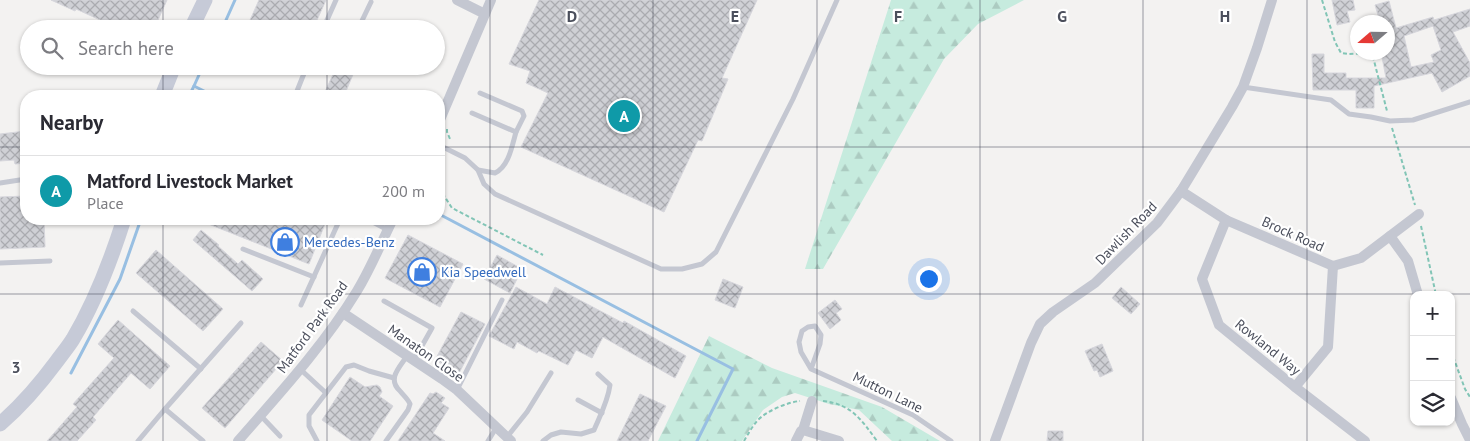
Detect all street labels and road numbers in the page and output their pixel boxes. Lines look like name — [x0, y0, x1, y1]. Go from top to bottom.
street label: Dawlish Road — [1091, 198, 1161, 268]
street label: Brock Road — [1259, 212, 1327, 256]
street label: Matford Park Road — [273, 277, 351, 377]
street label: Rowland Way — [1231, 315, 1305, 379]
street label: Manaton Close — [385, 320, 467, 386]
street label: Mutton Lane — [850, 367, 926, 417]

